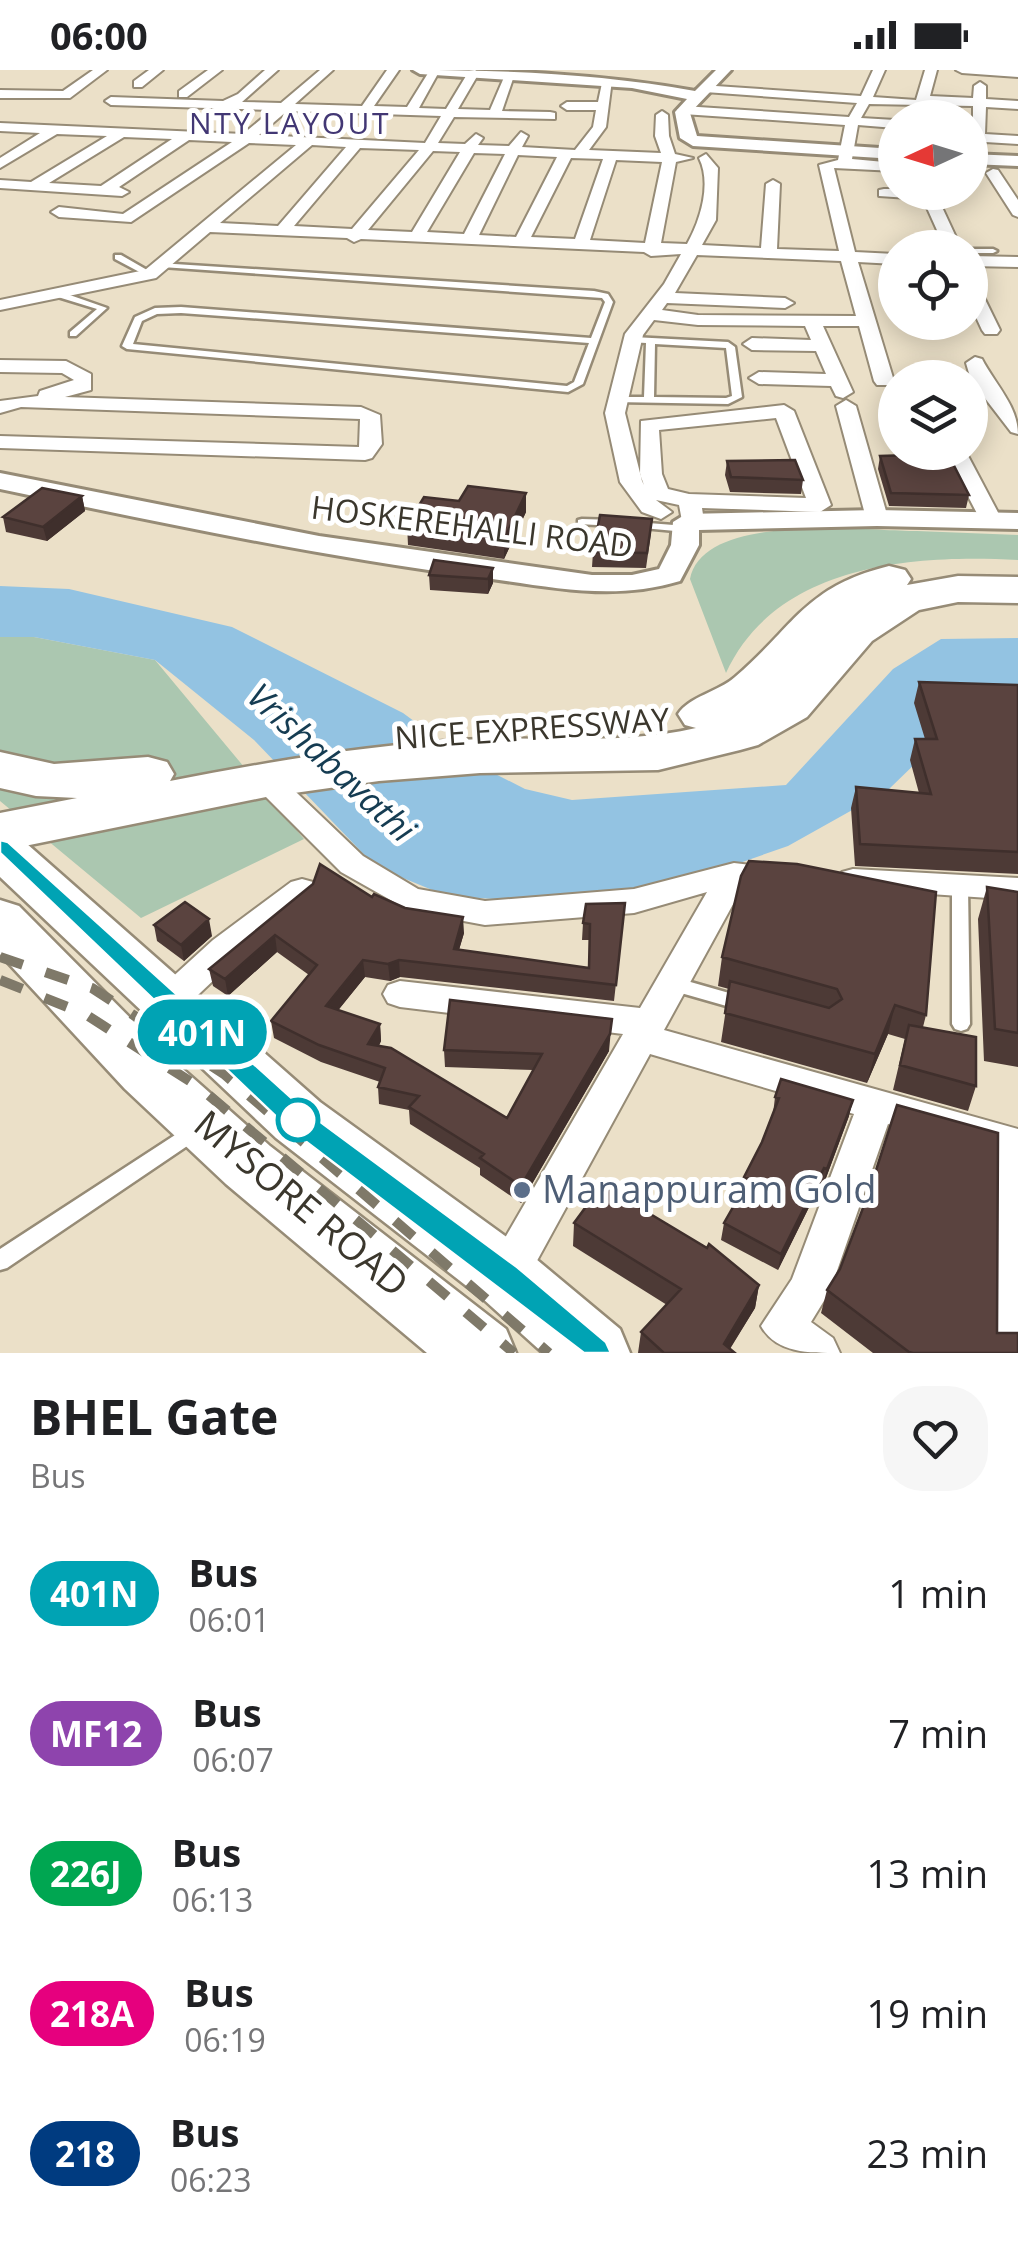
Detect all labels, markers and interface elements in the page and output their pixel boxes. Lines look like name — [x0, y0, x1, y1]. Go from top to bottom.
text: 06:00 — [50, 9, 148, 61]
north arrow — [878, 100, 988, 210]
map controls — [878, 100, 988, 470]
district label: NTY LAYOUT — [189, 102, 391, 143]
button: locate — [878, 230, 988, 340]
button: layers — [878, 360, 988, 470]
street label: HOSKEREHALLI ROAD — [309, 484, 635, 567]
water label: Vrishabavathi — [238, 672, 427, 853]
street label: NICE EXPRESSWAY — [393, 696, 671, 759]
line badge: 401N — [132, 1000, 272, 1064]
text: 401N — [158, 1009, 246, 1056]
street label: MYSORE ROAD — [184, 1097, 420, 1308]
unlabelled marker — [277, 1099, 319, 1141]
place label: Manappuram Gold — [542, 1162, 877, 1214]
marker: Manappuram Gold — [511, 1179, 533, 1201]
text: BHEL Gate — [30, 1384, 278, 1449]
button: heart — [883, 1386, 988, 1491]
text: Bus — [30, 1454, 86, 1497]
text: Bus — [189, 1546, 258, 1598]
text: 1 min — [888, 1567, 988, 1619]
text: 401N — [50, 1570, 139, 1617]
text: 06:01 — [189, 1598, 270, 1641]
text: Bus — [192, 1686, 262, 1738]
text: 7 min — [888, 1707, 988, 1759]
text: MF12 — [50, 1710, 142, 1757]
text: 06:07 — [192, 1738, 274, 1781]
text: Bus — [172, 1826, 241, 1878]
text: 13 min — [867, 1847, 988, 1899]
text: 226J — [50, 1850, 122, 1897]
text: 06:13 — [172, 1878, 253, 1921]
text: Bus — [184, 1966, 254, 2018]
text: 19 min — [867, 1987, 988, 2039]
text: 218A — [50, 1990, 134, 2037]
text: 06:19 — [184, 2018, 266, 2061]
text: Bus — [170, 2106, 239, 2158]
text: 23 min — [867, 2127, 988, 2179]
text: 218 — [55, 2130, 115, 2177]
text: 06:23 — [170, 2158, 252, 2201]

